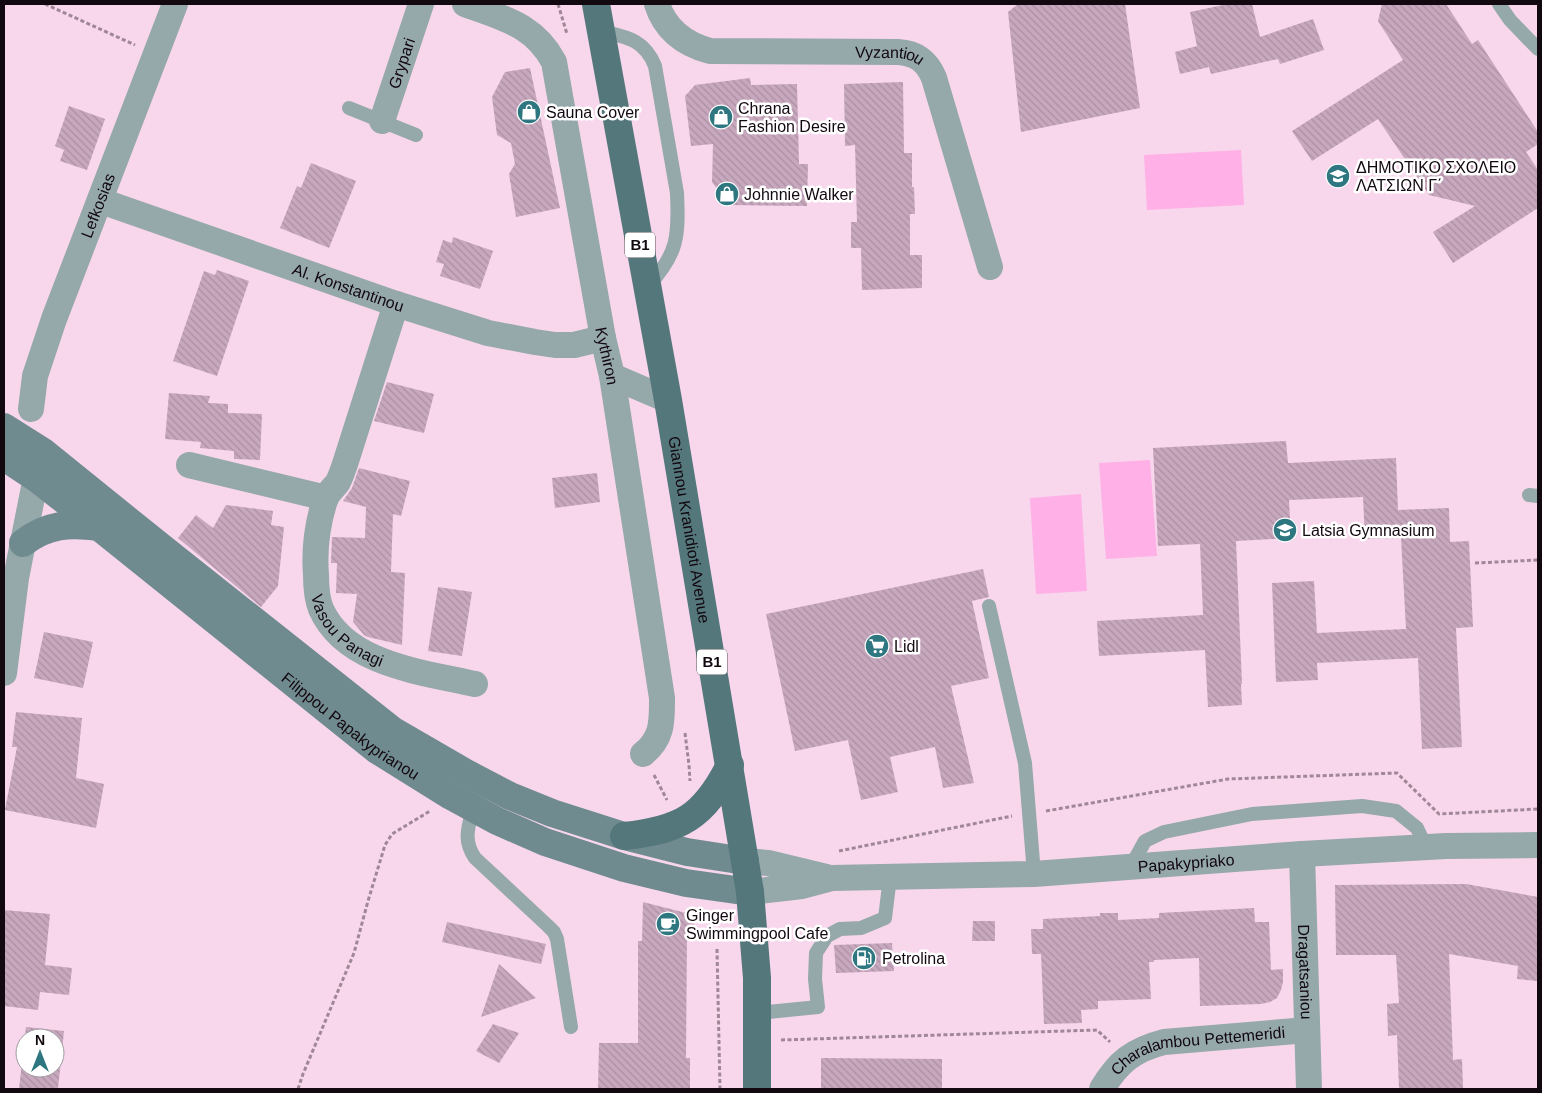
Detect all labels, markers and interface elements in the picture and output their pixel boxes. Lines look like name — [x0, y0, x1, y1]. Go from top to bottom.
street label: Grypari — [385, 36, 418, 91]
street label: Vyzantiou — [855, 44, 927, 68]
shop icon: Sauna Cover — [516, 99, 542, 125]
place label: Chrana Fashion Desire — [738, 100, 846, 135]
place label: Sauna Cover — [546, 104, 640, 121]
shop icon: Chrana Fashion Desire — [708, 104, 734, 130]
place label: ΔΗΜΟΤΙΚΟ ΣΧΟΛΕΙΟ ΛΑΤΣΙΩΝ Γ΄ — [1356, 159, 1516, 194]
school or university icon: ΔΗΜΟΤΙΚΟ ΣΧΟΛΕΙΟ ΛΑΤΣΙΩΝ Γ΄ — [1325, 163, 1351, 189]
street label: Lefkosias — [78, 171, 118, 240]
shop icon: Johnnie Walker — [714, 181, 740, 207]
place label: Johnnie Walker — [744, 186, 854, 203]
road number: B1 — [625, 232, 655, 258]
street label: Al. Konstantinou — [290, 261, 406, 315]
street label: Kythiron — [592, 326, 621, 386]
street label: Giannou Kranidioti Avenue — [665, 435, 713, 625]
school or university icon: Latsia Gymnasium — [1272, 517, 1298, 543]
place label: Latsia Gymnasium — [1302, 522, 1435, 539]
street label: Vasou Panagi — [308, 593, 386, 670]
supermarket icon: Lidl — [864, 633, 890, 659]
place label: Lidl — [894, 638, 919, 655]
road number: B1 — [697, 650, 727, 674]
street label: Filippou Papakyprianou — [278, 669, 422, 783]
street label: Papakypriako — [1137, 851, 1235, 875]
place label: Ginger Swimmingpool Cafe — [686, 907, 828, 942]
cafe icon: Ginger Swimmingpool Cafe — [655, 911, 681, 937]
street label: Dragatsaniou — [1295, 924, 1315, 1020]
fuel station icon: Petrolina — [851, 945, 877, 971]
place label: Petrolina — [882, 950, 945, 967]
street label: Charalambou Pettemeridi — [1107, 1024, 1286, 1078]
north arrow — [15, 1028, 65, 1078]
text: N — [35, 1032, 45, 1048]

